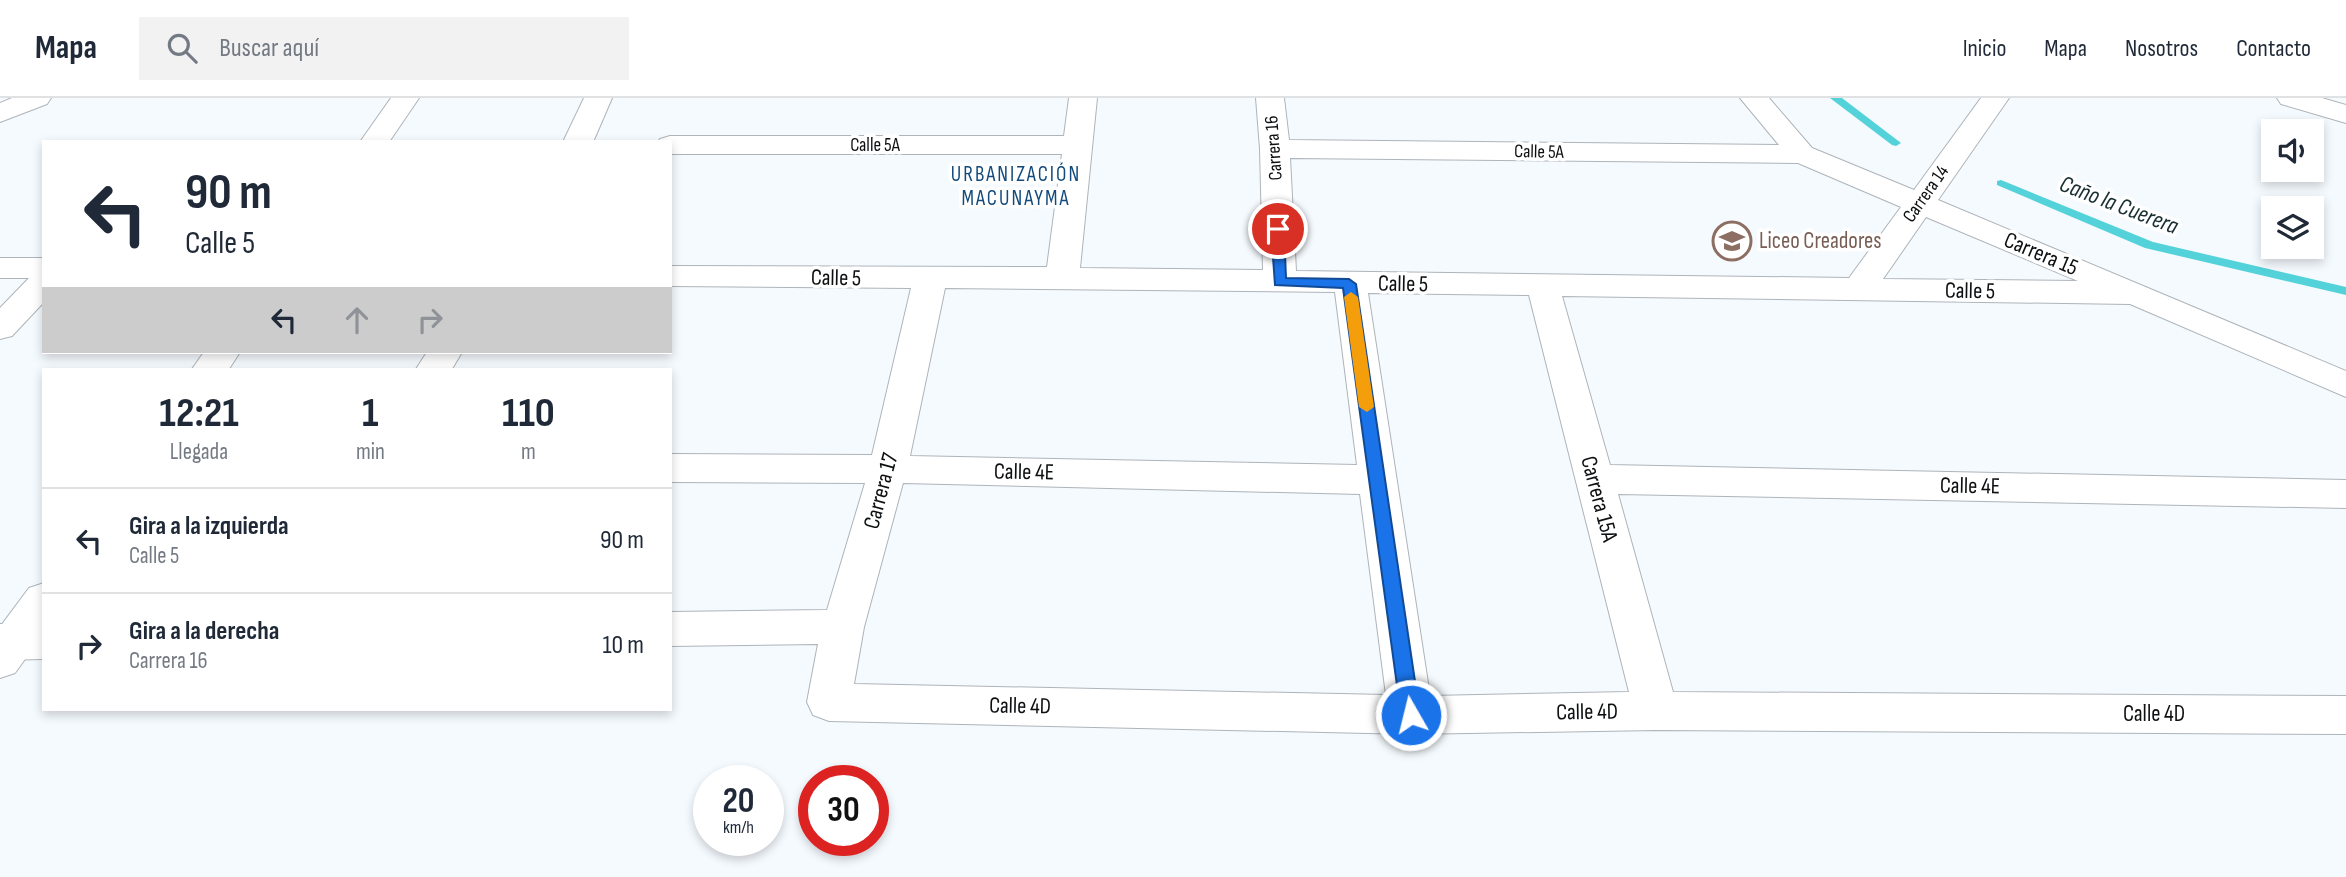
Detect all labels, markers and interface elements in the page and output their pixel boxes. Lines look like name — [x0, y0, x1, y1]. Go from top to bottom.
search box — [139, 17, 629, 80]
text: Mapa — [35, 28, 97, 68]
icon: search — [163, 29, 201, 67]
text: Buscar aquí — [219, 33, 319, 64]
text: Inicio — [1963, 34, 2006, 63]
text: Mapa — [2044, 34, 2087, 63]
text: Nosotros — [2125, 34, 2198, 63]
text: Contacto — [2236, 34, 2311, 63]
street label: Carrera 16 — [1260, 115, 1288, 181]
map controls — [2261, 119, 2324, 259]
button: sound — [2261, 119, 2324, 182]
street label: Calle 5A — [850, 134, 901, 157]
street label: Calle 5A — [1514, 140, 1565, 164]
street label: Carrera 14 — [1898, 161, 1954, 227]
district label: URBANIZACIÓN MACUNAYMA — [951, 162, 1081, 211]
text: 90 m — [185, 164, 272, 223]
icon: left — [70, 168, 161, 259]
water label: Caño la Cuerera — [2056, 169, 2183, 241]
button: layers — [2261, 196, 2324, 259]
pin — [1248, 199, 1308, 259]
icon: arrive — [1259, 210, 1297, 248]
school or university icon: Liceo Creadores — [1711, 220, 1753, 262]
text: Calle 5 — [185, 224, 255, 263]
street label: Carrera 15 — [2000, 226, 2082, 282]
place label: Liceo Creadores — [1759, 227, 1882, 255]
street label: Calle 5 — [811, 264, 861, 292]
street label: Calle 5 — [1378, 270, 1428, 298]
street label: Calle 5 — [1945, 277, 1995, 305]
icon: left — [265, 301, 303, 339]
icon: ahead — [338, 301, 376, 339]
icon: right — [411, 301, 449, 339]
text: 12:21 — [159, 388, 239, 439]
text: 1 — [362, 388, 379, 439]
text: 110 — [502, 388, 555, 439]
text: Llegada — [170, 438, 228, 466]
text: min — [356, 438, 385, 466]
text: m — [521, 438, 536, 466]
street label: Carrera 17 — [857, 450, 905, 532]
street label: Carrera 15A — [1574, 453, 1624, 545]
street label: Calle 4E — [994, 457, 1054, 487]
street label: Calle 4E — [1940, 471, 2000, 501]
text: Gira a la izquierda — [129, 511, 289, 542]
icon: left — [70, 522, 108, 560]
text: 90 m — [600, 525, 644, 556]
text: Calle 5 — [129, 542, 179, 570]
text: Gira a la derecha — [129, 616, 279, 647]
icon: right — [70, 627, 108, 665]
text: 10 m — [602, 630, 644, 661]
text: Carrera 16 — [129, 647, 208, 675]
position arrow — [1374, 678, 1448, 752]
street label: Calle 4D — [989, 691, 1051, 721]
street label: Calle 4D — [1556, 697, 1618, 727]
street label: Calle 4D — [2123, 700, 2185, 728]
speed limit sign: 30 — [798, 765, 889, 856]
text: 20 — [723, 780, 755, 823]
text: km/h — [723, 817, 754, 838]

